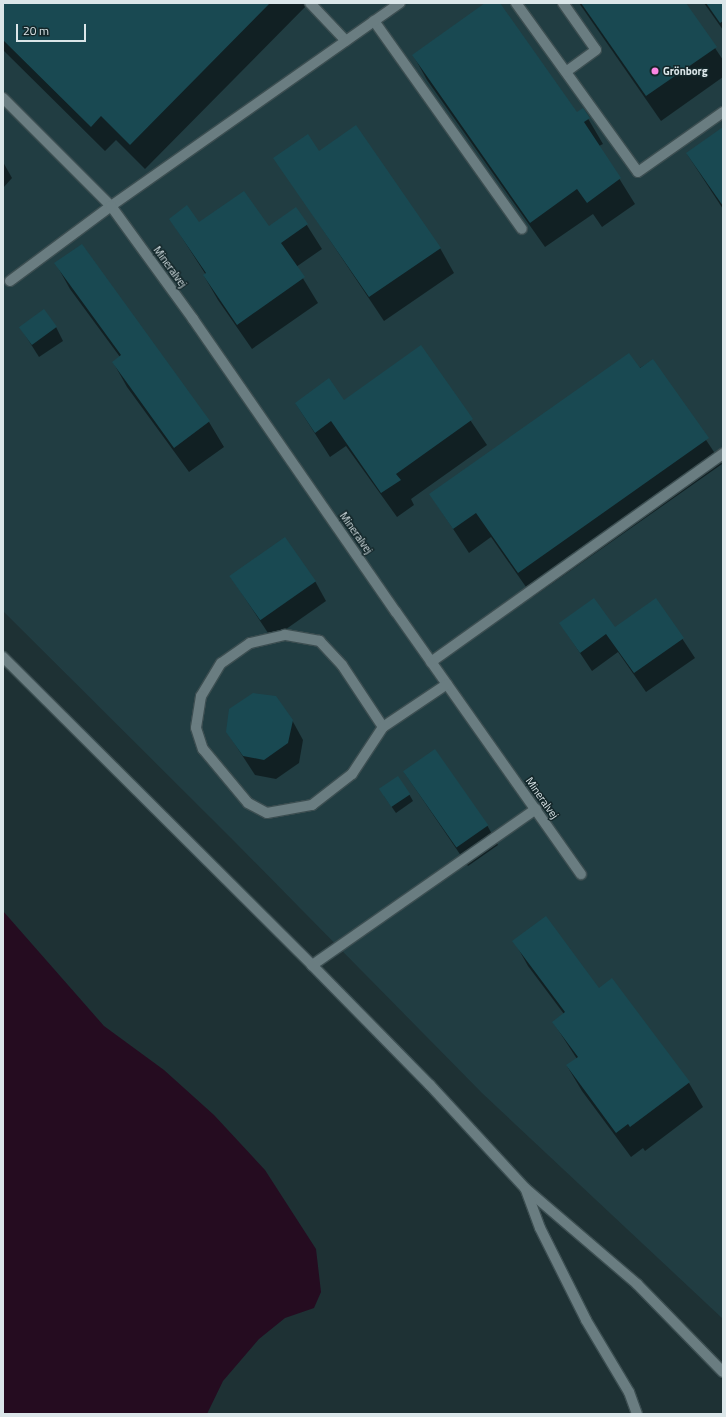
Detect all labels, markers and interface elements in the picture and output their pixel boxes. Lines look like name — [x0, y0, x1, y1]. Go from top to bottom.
scale bar — [18, 16, 88, 42]
text: 20 m — [23, 21, 49, 40]
place label: Grönborg — [663, 64, 708, 78]
marker: Grönborg — [650, 66, 660, 76]
street label: Mineralvej — [151, 244, 189, 290]
street label: Mineralvej — [337, 510, 375, 556]
street label: Mineralvej — [523, 775, 561, 821]

